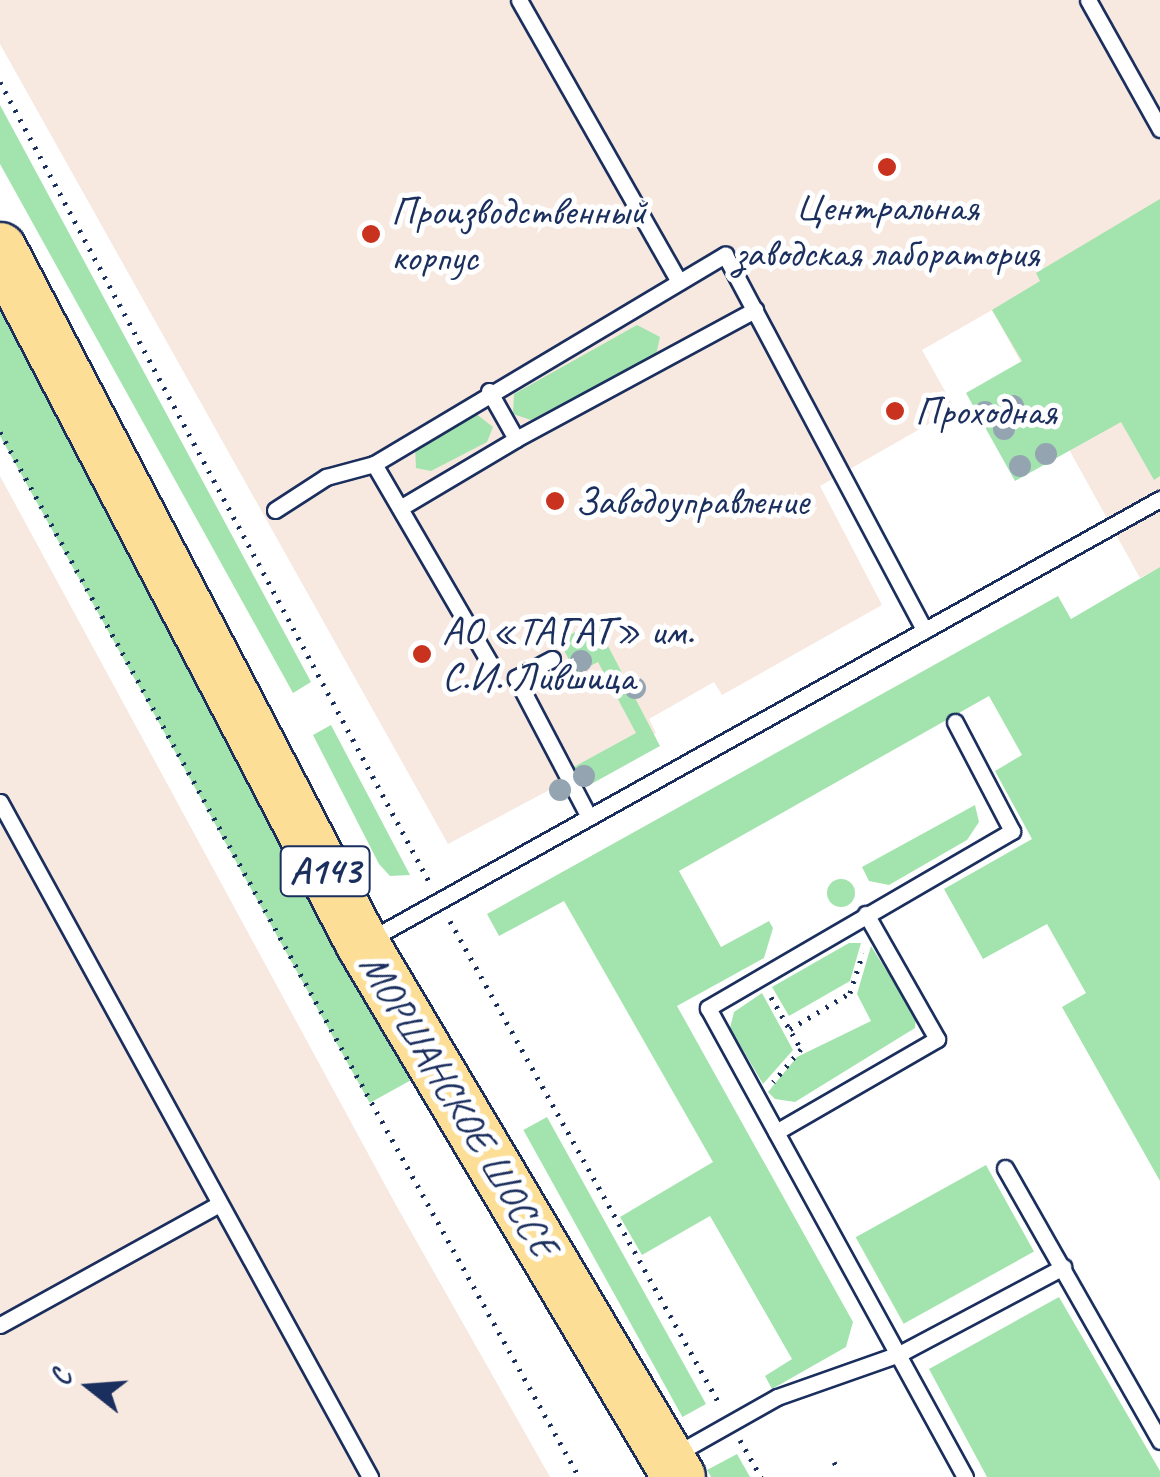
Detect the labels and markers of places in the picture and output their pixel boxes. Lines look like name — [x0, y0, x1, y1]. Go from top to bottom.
marker: Центральная заводская лаборатория — [876, 156, 898, 178]
place label: Центральная заводская лаборатория — [734, 183, 1040, 277]
place label: Производственный корпус — [391, 187, 646, 281]
marker: Производственный корпус — [360, 223, 382, 245]
place label: Проходная — [915, 387, 1057, 435]
marker: Проходная — [884, 400, 906, 422]
place label: Заводоуправление — [575, 477, 809, 525]
marker: Заводоуправление — [544, 490, 566, 512]
place label: АО «ТАГАТ» им. С.И. Лившица — [442, 607, 694, 701]
marker: АО «ТАГАТ» им. С.И. Лившица — [411, 643, 433, 665]

